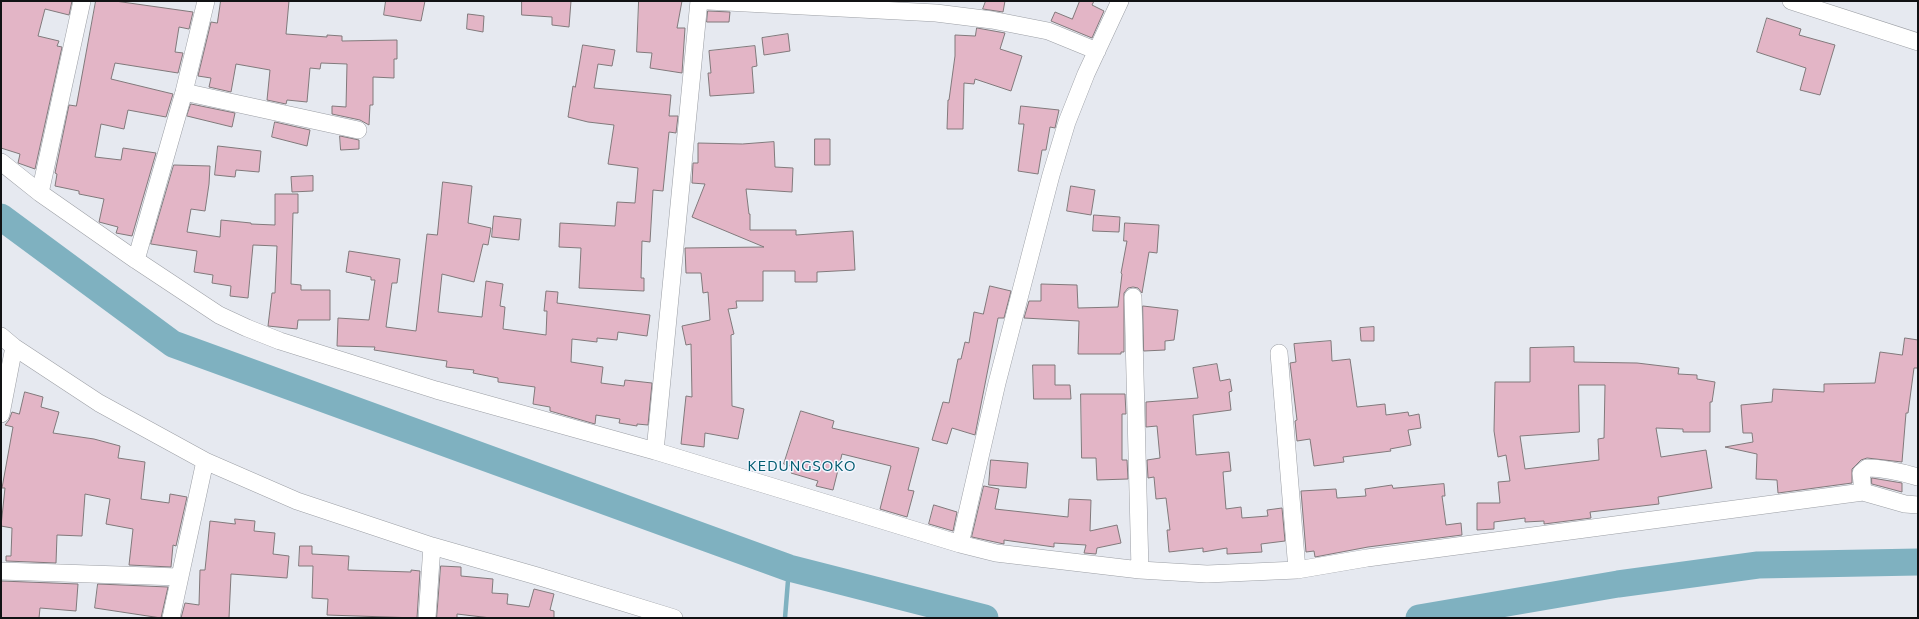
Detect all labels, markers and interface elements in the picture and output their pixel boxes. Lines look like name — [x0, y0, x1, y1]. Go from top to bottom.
district label: KEDUNGSOKO — [747, 458, 857, 474]

